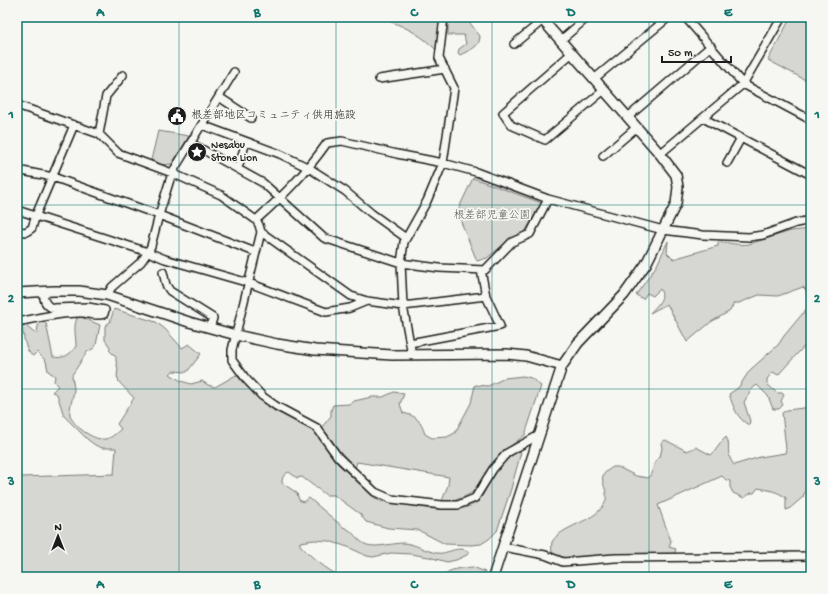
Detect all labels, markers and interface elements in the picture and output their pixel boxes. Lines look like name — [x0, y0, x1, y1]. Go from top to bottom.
text: A — [95, 6, 105, 21]
text: B — [253, 6, 262, 21]
text: C — [409, 6, 419, 21]
text: D — [566, 6, 576, 21]
text: E — [724, 6, 733, 21]
scale bar — [662, 38, 731, 64]
text: 50 m — [668, 47, 693, 61]
public building icon: 根差部地区コミュニティ供用施設 — [166, 105, 188, 127]
text: 1 — [7, 108, 14, 123]
text: 1 — [813, 108, 820, 123]
place label: 根差部地区コミュニティ供用施設 — [191, 109, 356, 122]
place label: Nesabu Stone Lion — [211, 140, 258, 165]
place icon: Nesabu Stone Lion — [186, 141, 208, 163]
park label: 根差部児童公園 — [454, 209, 531, 222]
text: 2 — [8, 292, 15, 307]
text: 2 — [814, 292, 821, 307]
text: 3 — [7, 475, 15, 490]
text: 3 — [813, 475, 821, 490]
north arrow — [38, 516, 78, 556]
text: N — [54, 522, 62, 534]
text: A — [95, 578, 105, 593]
text: B — [253, 578, 262, 593]
text: C — [409, 578, 419, 593]
text: D — [566, 578, 576, 593]
text: E — [724, 578, 733, 593]

